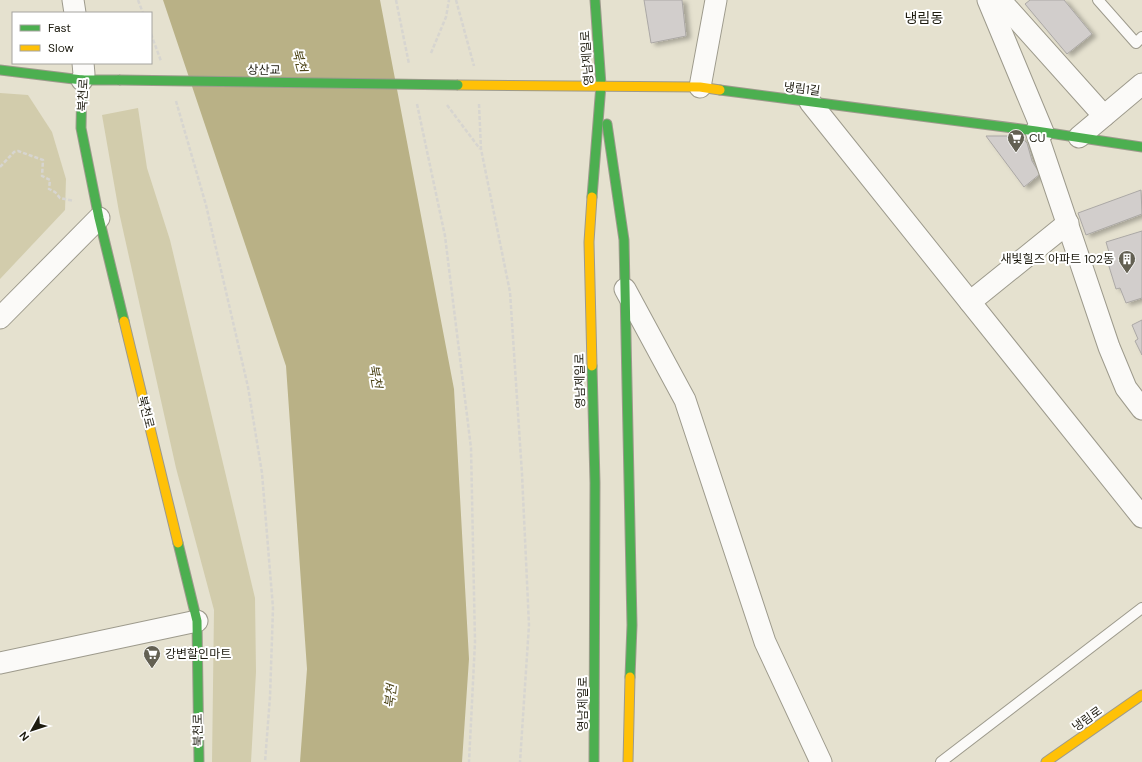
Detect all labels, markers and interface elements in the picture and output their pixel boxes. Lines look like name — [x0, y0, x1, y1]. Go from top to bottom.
district label: 냉림동 — [905, 9, 943, 27]
legend — [12, 12, 152, 64]
text: Fast — [48, 20, 71, 36]
street label: 영남제일로 — [577, 30, 597, 86]
text: Slow — [48, 40, 74, 56]
water label: 북천 — [288, 46, 311, 75]
street label: 상산교 — [247, 62, 281, 78]
street label: 북천로 — [74, 78, 92, 112]
street label: 냉림1길 — [783, 79, 821, 99]
supermarket icon: CU — [1006, 128, 1026, 153]
place label: CU — [1029, 130, 1046, 146]
building icon: 새빛힐즈 아파트 102동 — [1117, 249, 1137, 274]
place label: 새빛힐즈 아파트 102동 — [1001, 251, 1114, 267]
street label: 영남제일로 — [572, 353, 588, 409]
water label: 북천 — [365, 363, 386, 390]
street label: 북천로 — [134, 394, 158, 430]
supermarket icon: 강변할인마트 — [142, 644, 162, 669]
place label: 강변할인마트 — [165, 646, 231, 662]
street label: 영남제일로 — [575, 676, 591, 732]
water label: 북천 — [381, 682, 400, 709]
street label: 냉림로 — [1069, 703, 1105, 735]
north arrow — [12, 710, 52, 750]
street label: 북천로 — [190, 713, 206, 747]
text: N — [16, 729, 32, 744]

